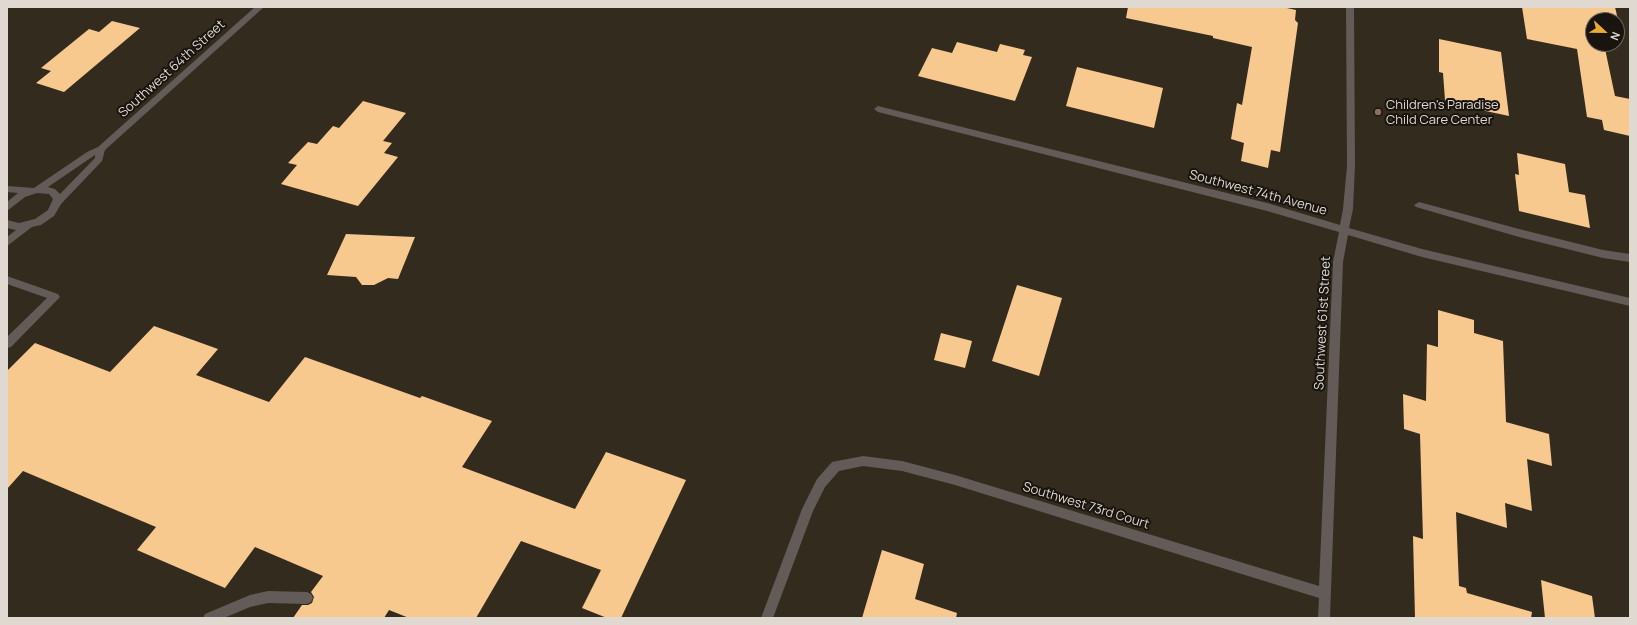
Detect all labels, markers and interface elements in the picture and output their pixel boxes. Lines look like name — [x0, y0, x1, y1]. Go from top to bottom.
north arrow — [1585, 12, 1625, 52]
street label: Southwest 64th Street — [116, 17, 228, 121]
text: N — [1607, 30, 1624, 43]
place label: Children's Paradise Child Care Center — [1386, 97, 1499, 128]
marker: Children's Paradise Child Care Center — [1373, 107, 1383, 117]
street label: Southwest 74th Avenue — [1187, 167, 1329, 219]
street label: Southwest 61st Street — [1312, 256, 1334, 390]
street label: Southwest 73rd Court — [1021, 479, 1151, 533]

